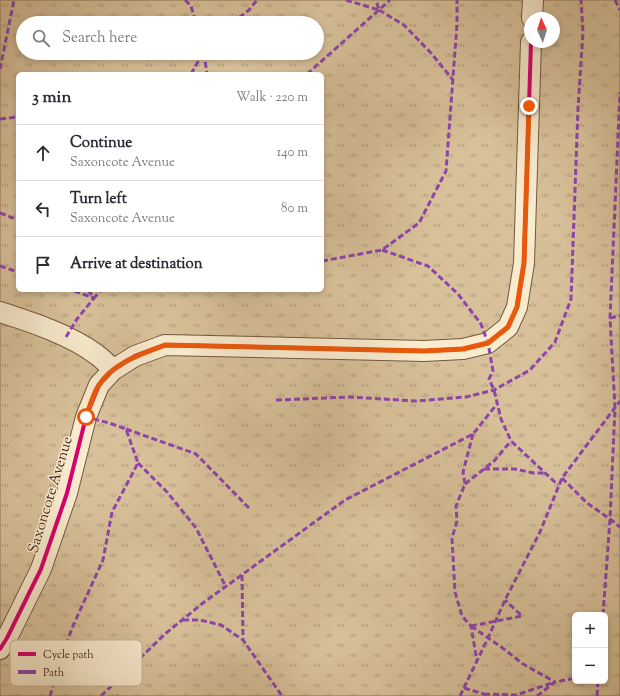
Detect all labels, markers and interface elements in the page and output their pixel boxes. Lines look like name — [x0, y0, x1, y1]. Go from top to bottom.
north arrow — [524, 12, 560, 48]
search box — [16, 16, 324, 60]
icon: search — [30, 27, 52, 49]
text: Search here — [62, 28, 137, 49]
text: 3 min — [32, 86, 71, 110]
text: Walk · 220 m — [236, 89, 308, 107]
route end — [520, 97, 538, 115]
text: Continue — [70, 133, 132, 154]
icon: ahead — [32, 142, 54, 164]
text: 140 m — [277, 144, 308, 162]
text: Saxoncote Avenue — [70, 154, 175, 172]
text: Turn left — [70, 189, 127, 210]
icon: left — [32, 198, 54, 220]
text: 80 m — [281, 200, 308, 218]
text: Saxoncote Avenue — [70, 210, 175, 228]
icon: arrive — [32, 254, 54, 276]
text: Arrive at destination — [70, 254, 203, 275]
route start — [77, 408, 95, 426]
street label: Saxoncote Avenue — [23, 434, 79, 556]
map controls — [572, 612, 608, 684]
button: + — [572, 612, 608, 648]
legend — [10, 640, 142, 686]
text: Cycle path — [43, 647, 94, 663]
button: − — [572, 648, 608, 684]
text: Path — [43, 665, 65, 681]

